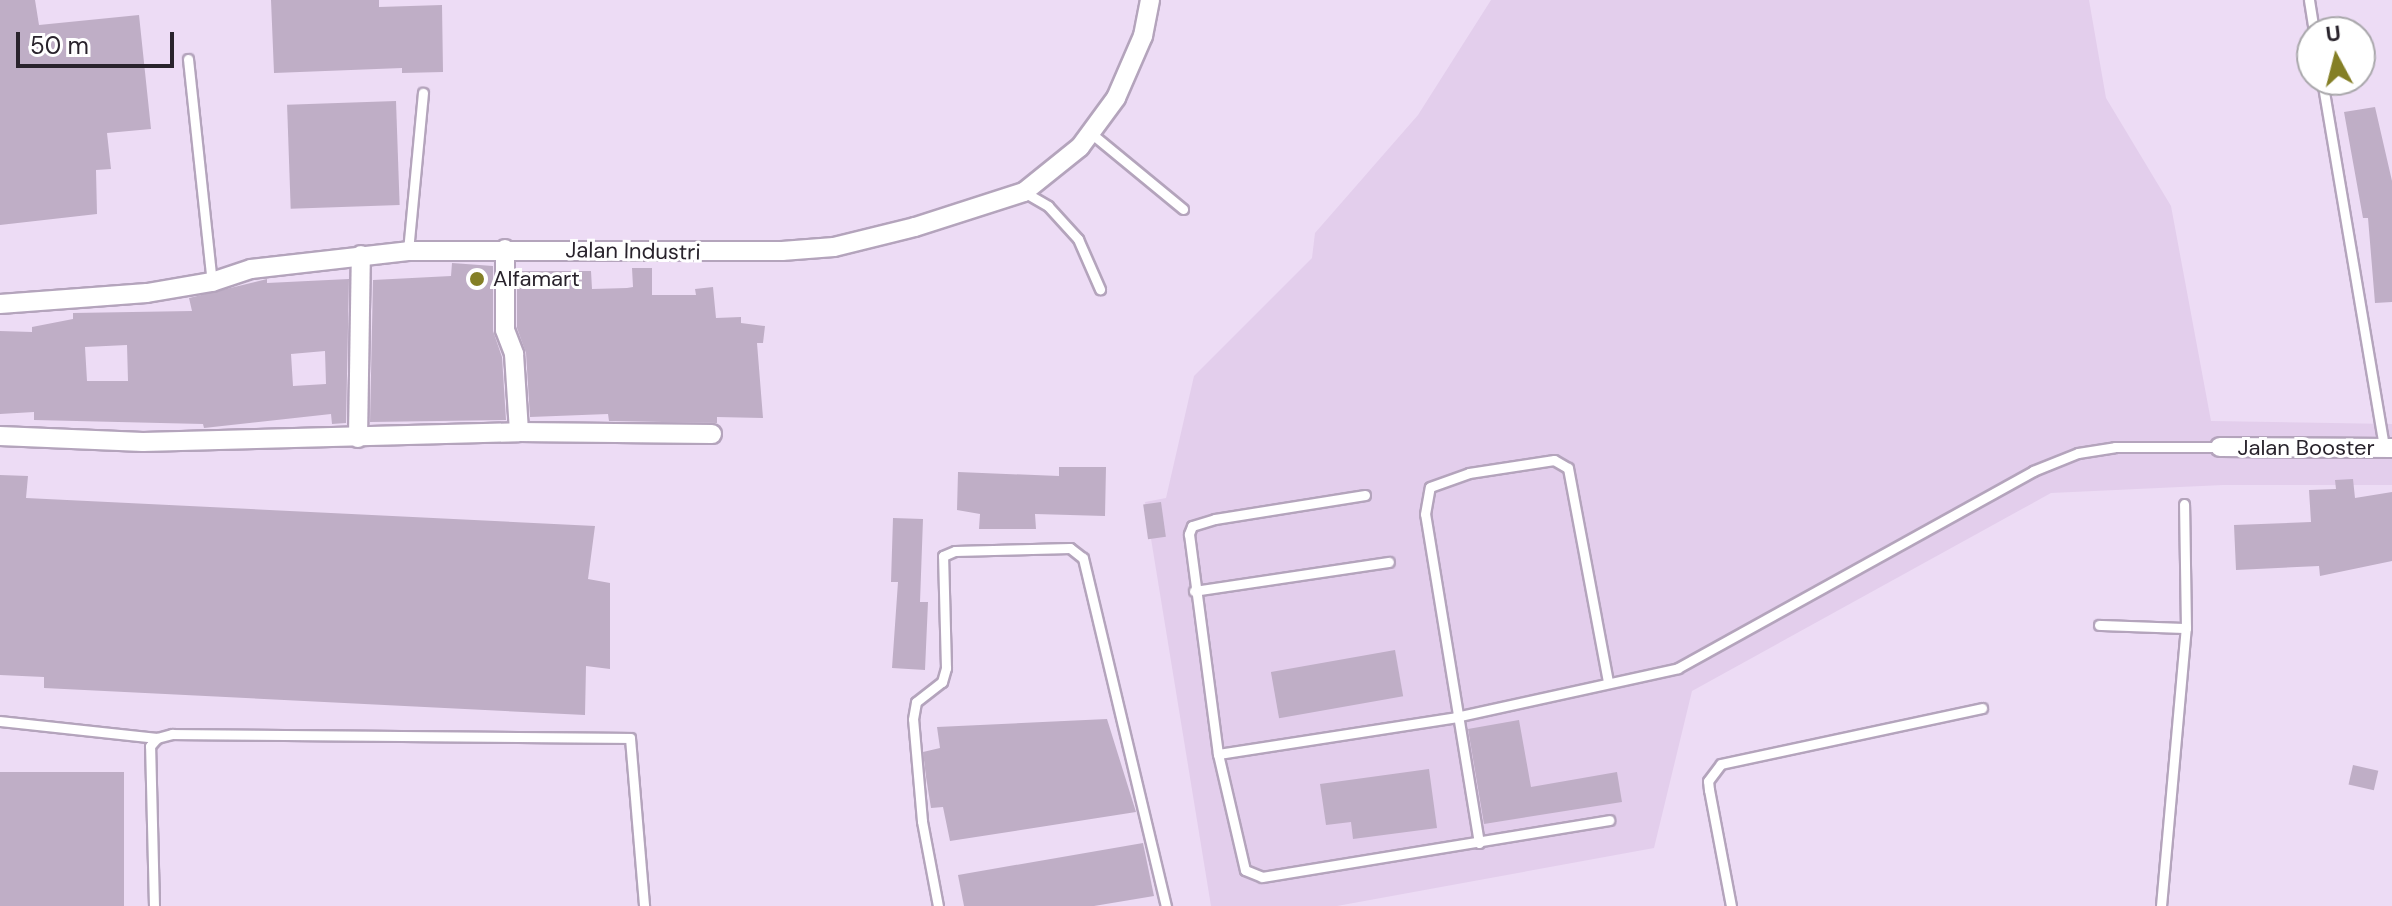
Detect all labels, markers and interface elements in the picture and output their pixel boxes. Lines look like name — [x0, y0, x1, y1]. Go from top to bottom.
scale bar — [20, 16, 178, 66]
north arrow — [2296, 16, 2376, 96]
text: U — [2324, 18, 2343, 49]
text: 50 m — [30, 30, 89, 61]
street label: Jalan Industri — [565, 237, 701, 265]
place label: Alfamart — [493, 266, 580, 292]
marker: Alfamart — [468, 270, 486, 288]
street label: Jalan Booster — [2237, 435, 2375, 461]

